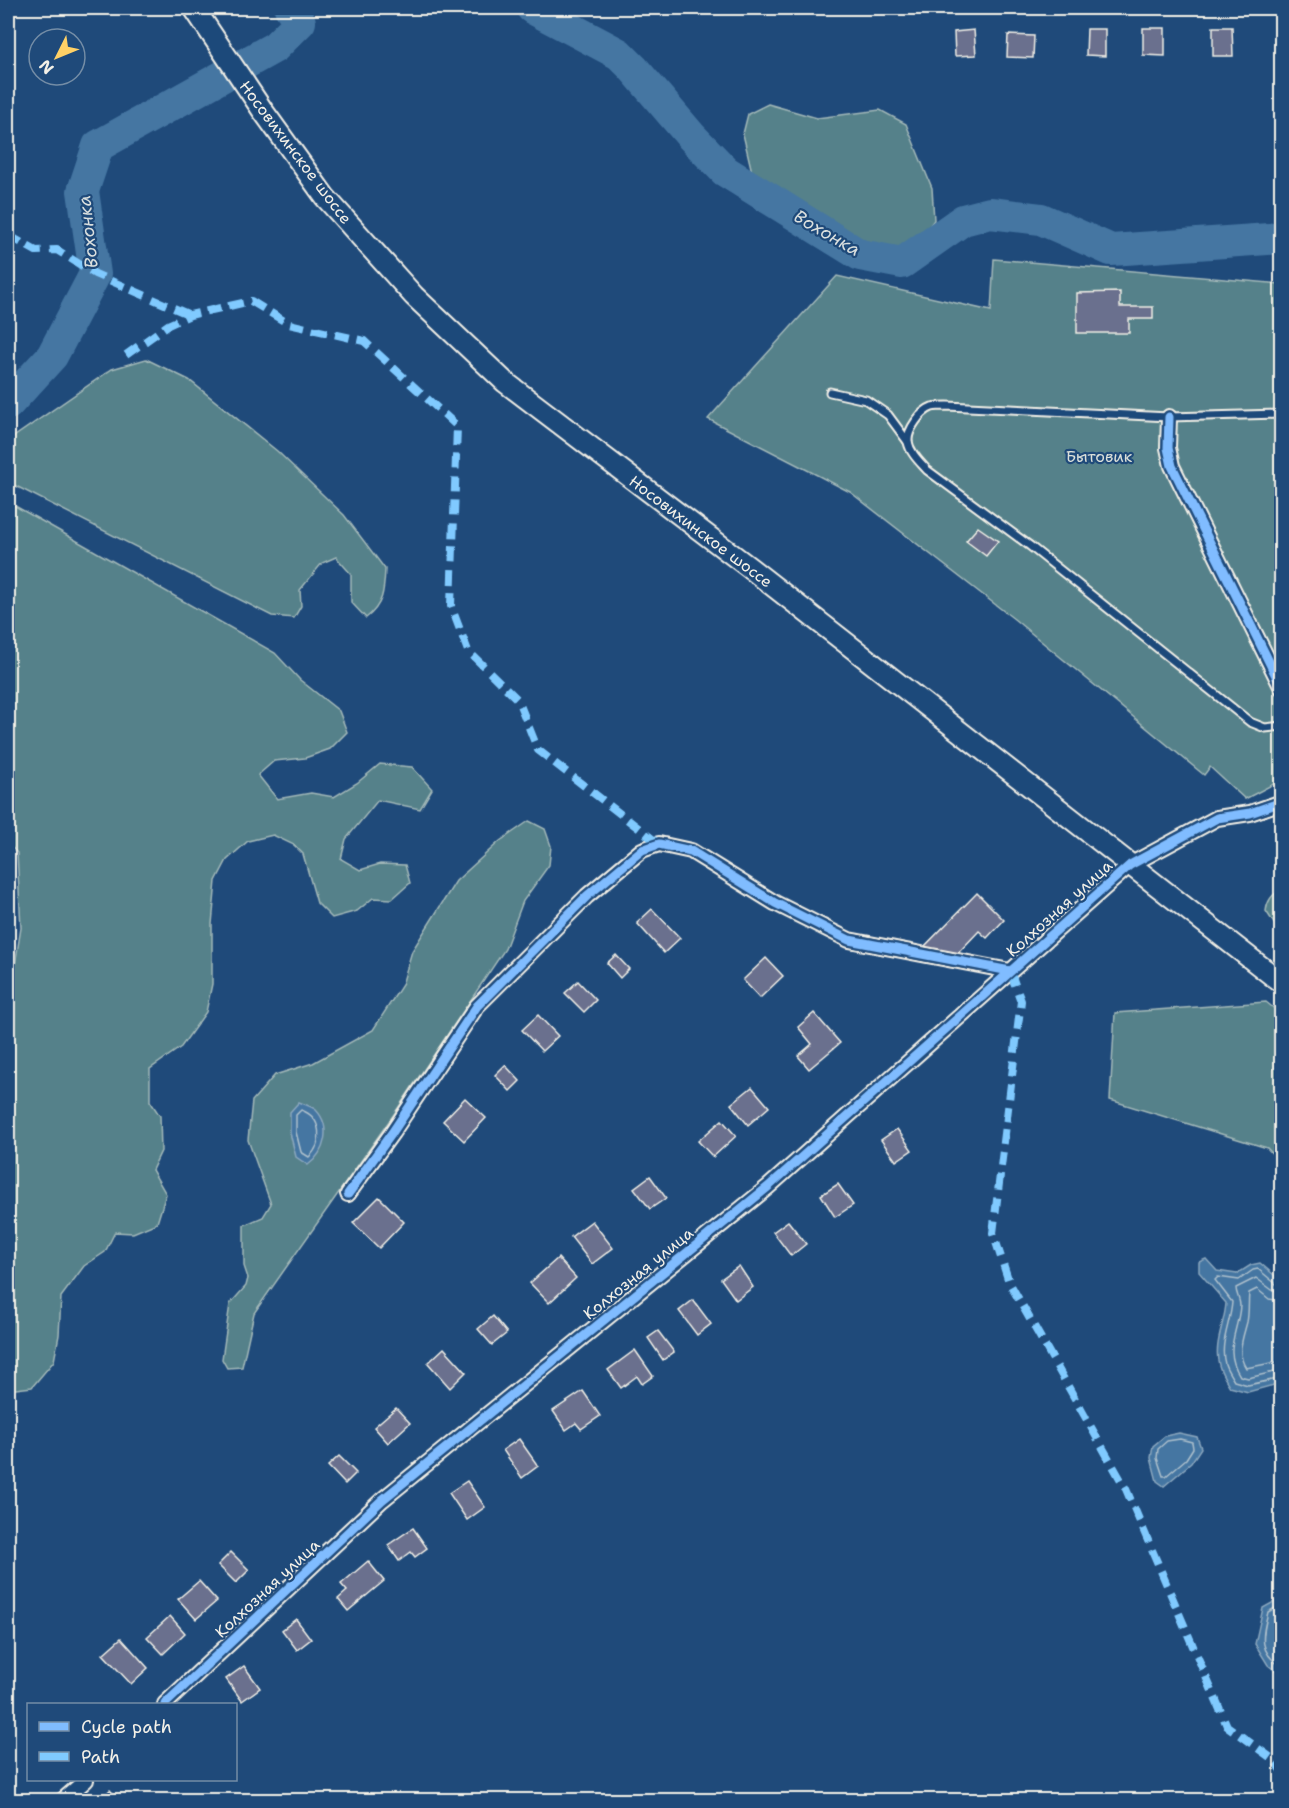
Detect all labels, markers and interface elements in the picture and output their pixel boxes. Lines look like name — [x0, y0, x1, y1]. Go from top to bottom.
north arrow — [27, 27, 87, 87]
text: N — [34, 55, 58, 79]
street label: Носовихинское шоссе — [235, 76, 356, 228]
water label: Вохонка — [72, 194, 104, 270]
water label: Вохонка — [789, 204, 865, 262]
park label: Бытовик — [1066, 446, 1133, 467]
street label: Носовихинское шоссе — [625, 471, 777, 592]
street label: Колхозная улица — [1002, 855, 1117, 962]
street label: Колхозная улица — [579, 1223, 698, 1324]
street label: Колхозная улица — [211, 1534, 324, 1642]
legend — [27, 1703, 237, 1781]
text: Cycle path — [81, 1715, 172, 1739]
text: Path — [81, 1745, 120, 1769]

